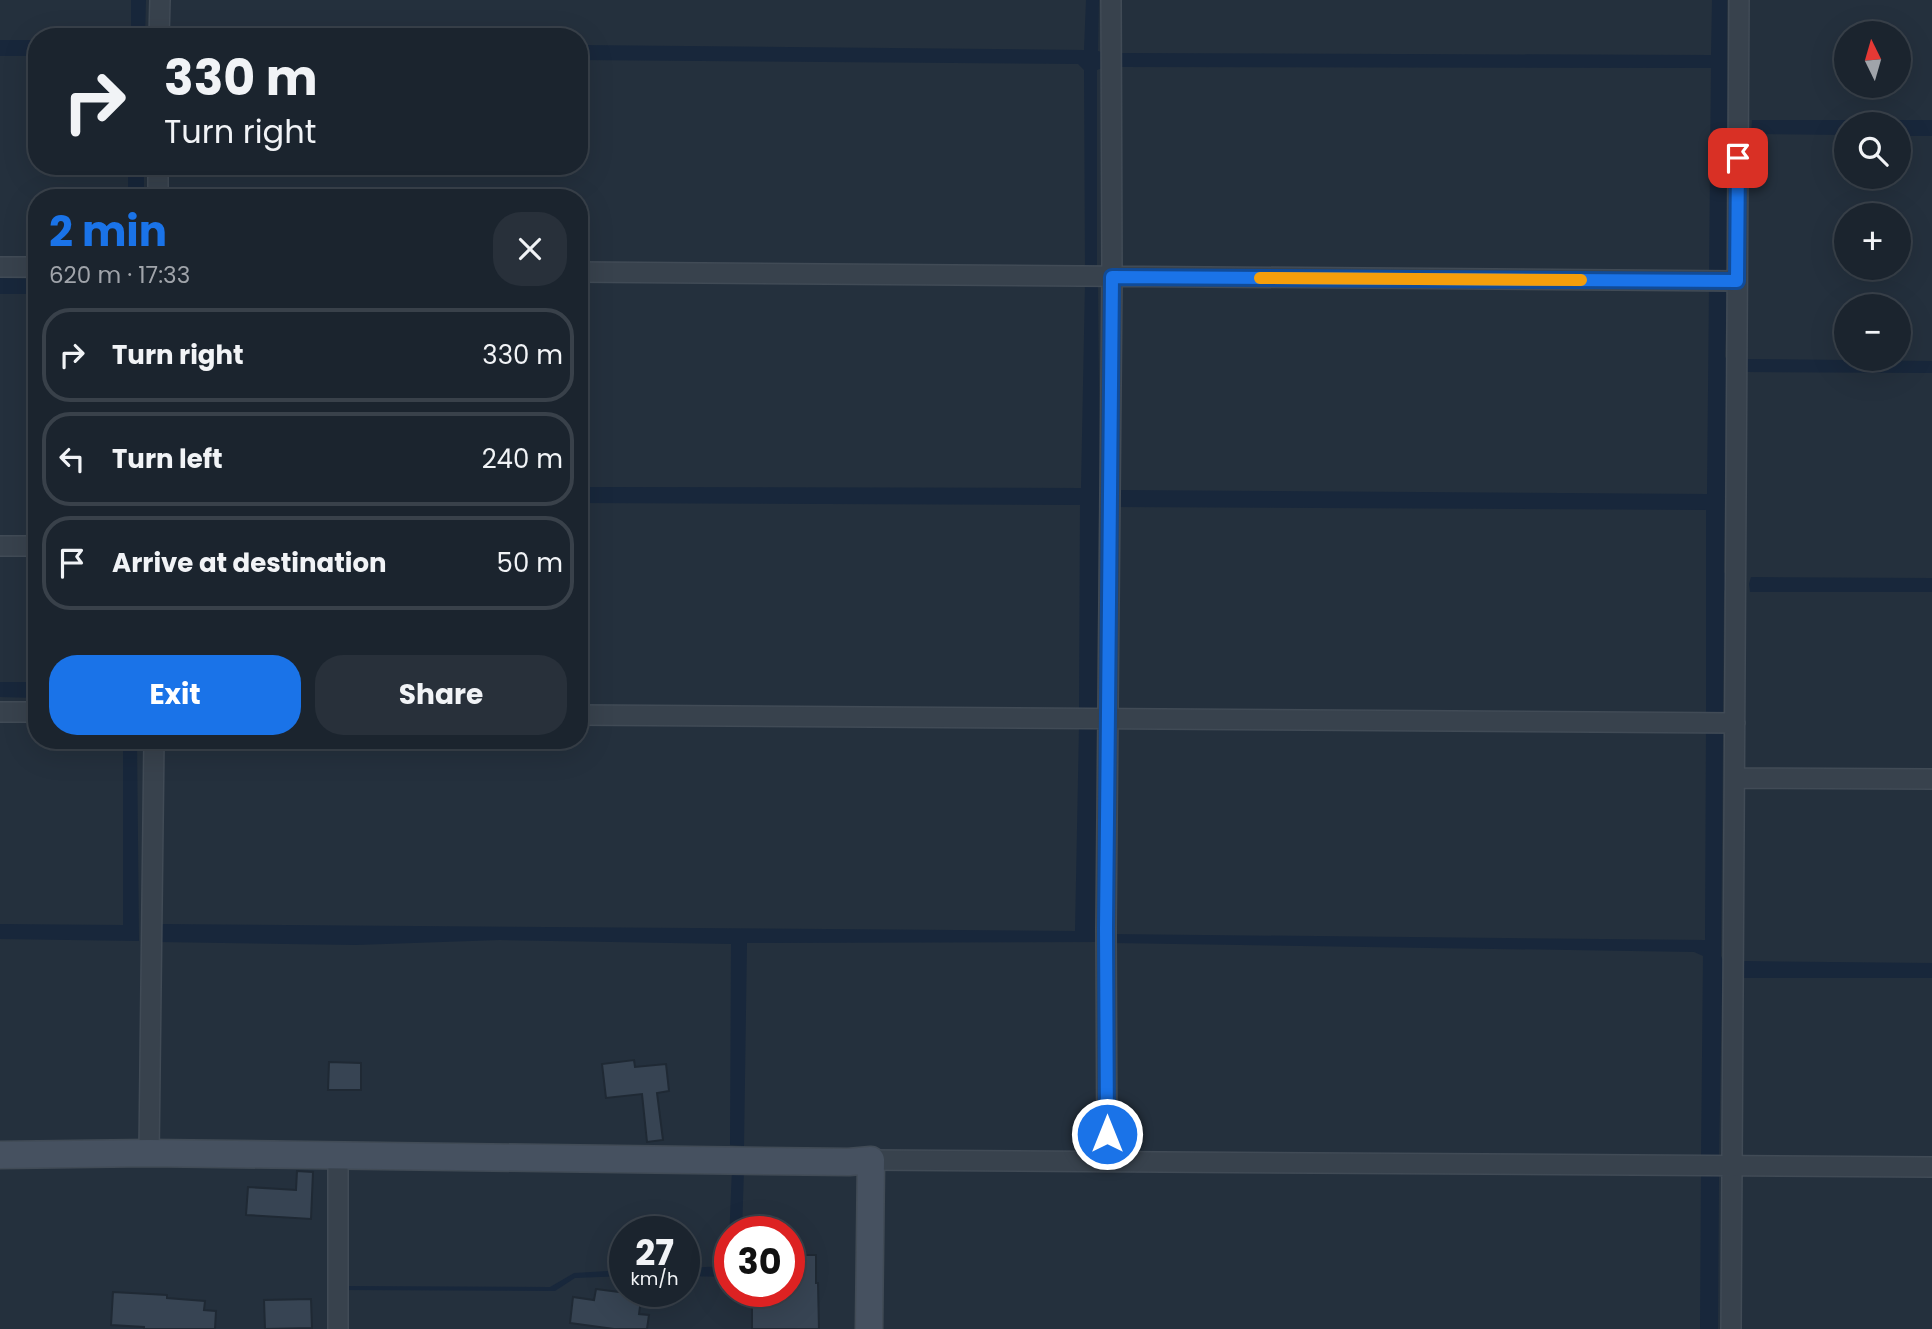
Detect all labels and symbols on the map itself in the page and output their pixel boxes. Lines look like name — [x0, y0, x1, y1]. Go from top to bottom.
north arrow — [1834, 21, 1911, 98]
pin — [1708, 128, 1768, 188]
position arrow — [1070, 1097, 1144, 1171]
speed limit sign: 30 — [714, 1216, 805, 1307]

